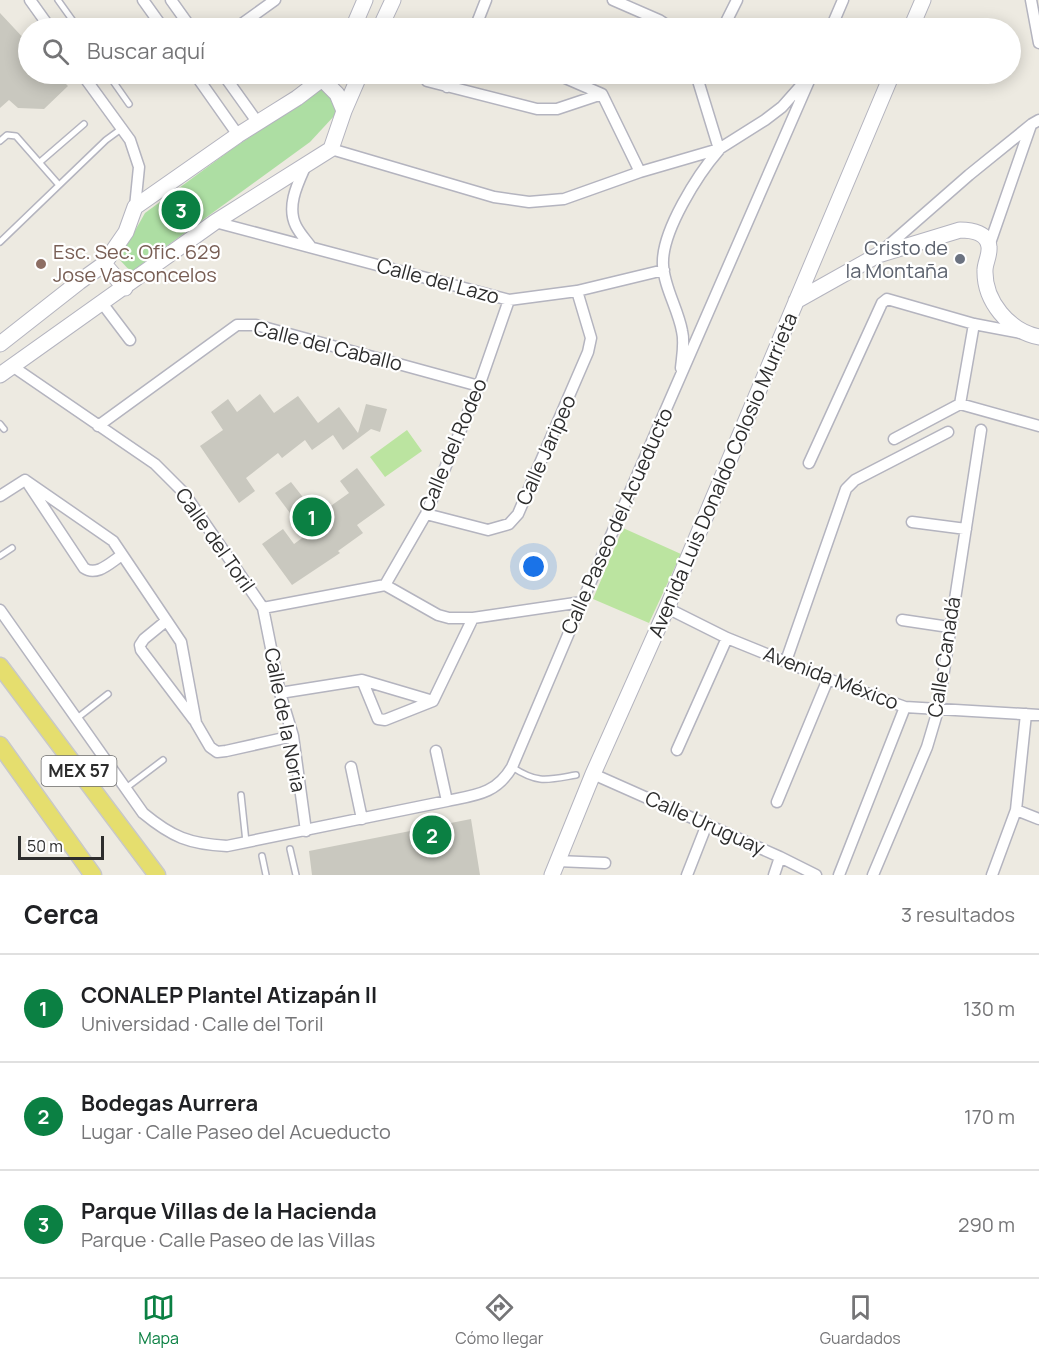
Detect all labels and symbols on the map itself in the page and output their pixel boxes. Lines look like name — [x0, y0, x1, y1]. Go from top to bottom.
pin: 3 — [162, 188, 201, 232]
place label: Cristo de la Montaña — [846, 234, 948, 284]
place label: Esc. Sec. Ofic. 629 Jose Vasconcelos — [53, 238, 221, 288]
street label: Calle del Lazo — [374, 251, 502, 310]
marker: Cristo de la Montaña — [953, 252, 967, 266]
marker: Esc. Sec. Ofic. 629 Jose Vasconcelos — [34, 257, 48, 271]
street label: Avenida Luis Donaldo Colosio Murrieta — [642, 308, 803, 641]
street label: Calle del Caballo — [251, 314, 405, 377]
street label: Calle del Rodeo — [412, 374, 493, 516]
street label: Calle Jaripeo — [509, 390, 582, 509]
street label: Calle Paseo del Acueducto — [554, 403, 679, 638]
street label: Calle del Toril — [170, 482, 261, 597]
pin: 1 — [292, 494, 332, 540]
your location — [519, 552, 548, 581]
street label: Calle Canadá — [921, 595, 966, 719]
street label: Avenida México — [760, 639, 903, 716]
street label: Calle de la Noria — [258, 646, 313, 794]
road number: MEX 57 — [42, 756, 116, 786]
street label: Calle Uruguay — [641, 784, 770, 861]
pin: 2 — [412, 812, 452, 858]
scale bar — [18, 833, 104, 860]

